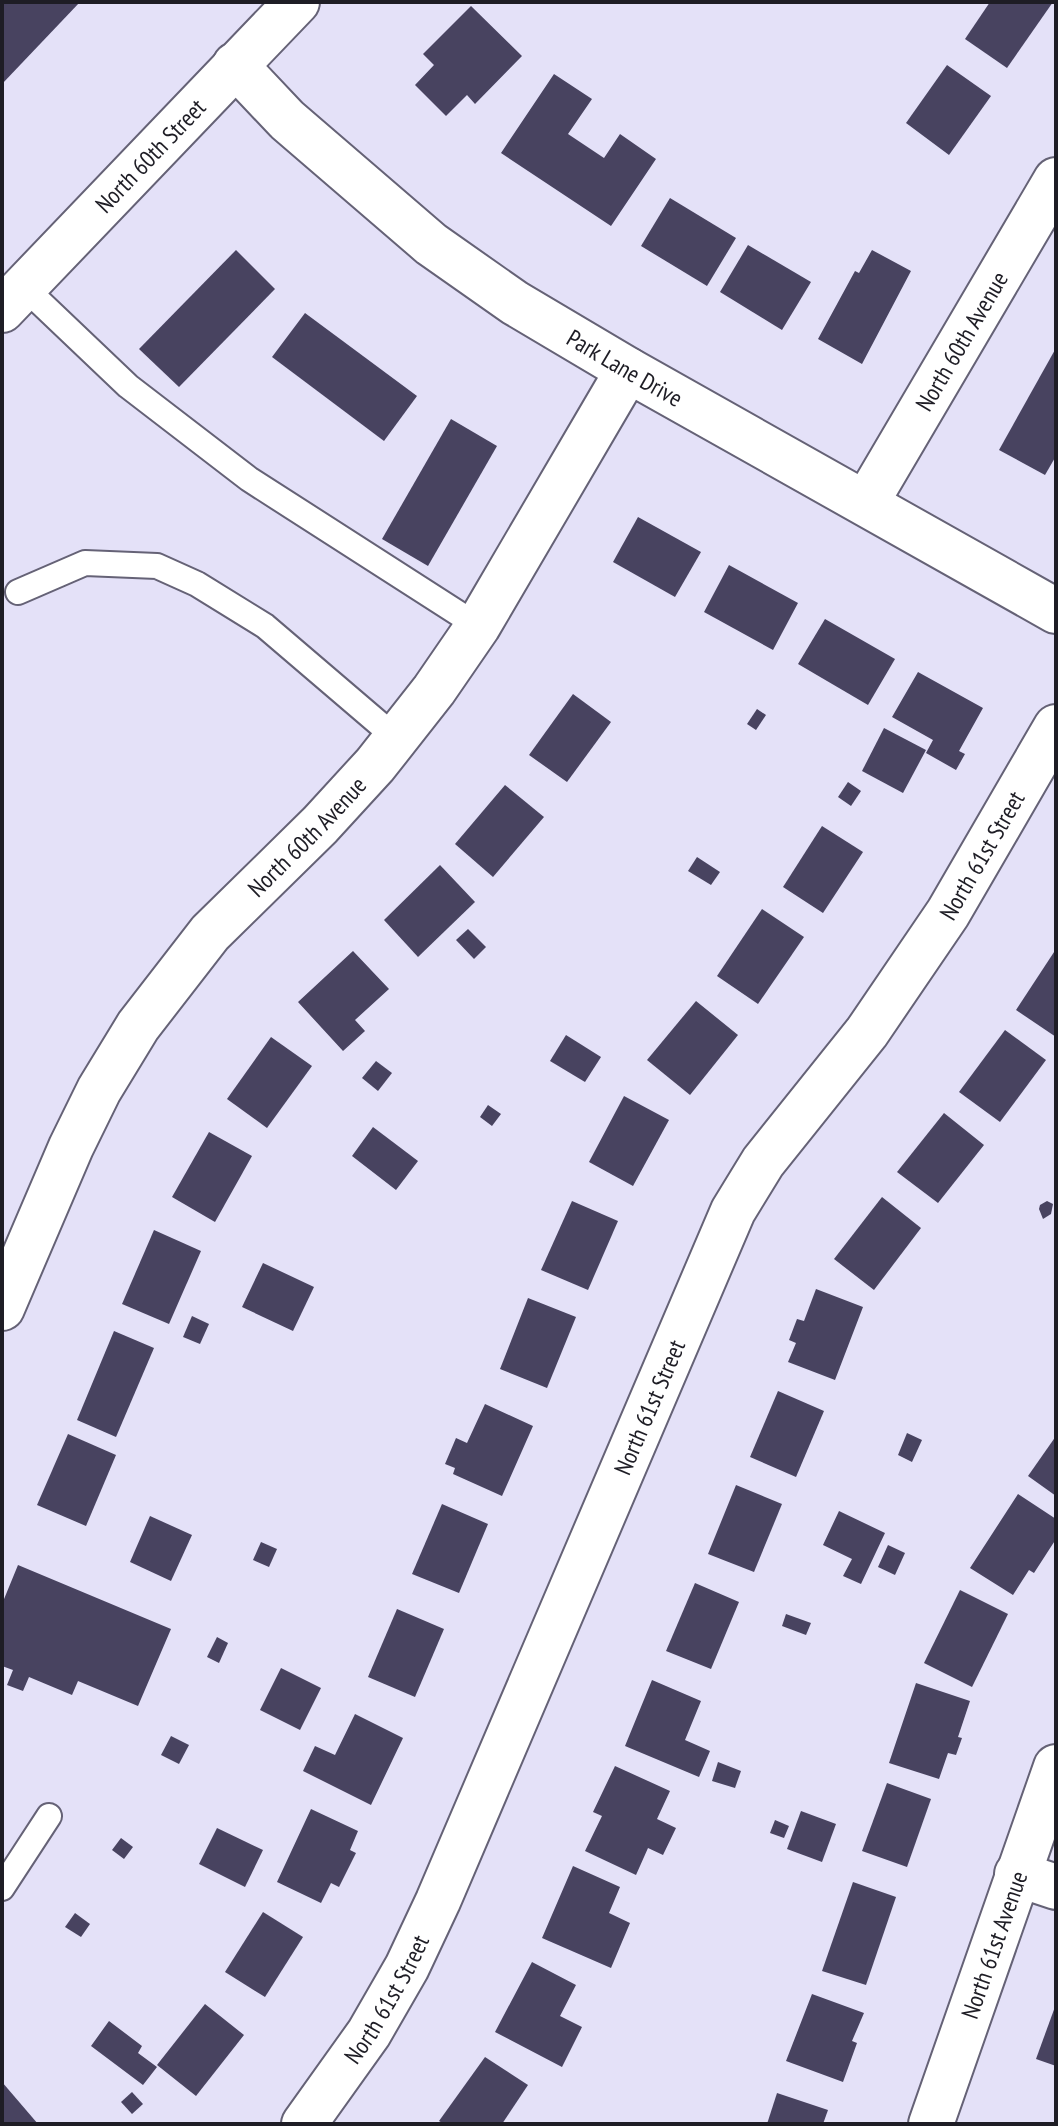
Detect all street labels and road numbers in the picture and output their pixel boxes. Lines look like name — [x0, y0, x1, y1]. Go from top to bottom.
street label: North 60th Street — [88, 92, 212, 219]
street label: North 60th Avenue — [908, 266, 1014, 416]
street label: Park Lane Drive — [562, 322, 688, 413]
street label: North 60th Avenue — [241, 770, 373, 903]
street label: North 61st Street — [932, 785, 1031, 925]
street label: North 61st Street — [607, 1335, 692, 1479]
street label: North 61st Avenue — [954, 1867, 1034, 2023]
street label: North 61st Street — [337, 1929, 436, 2069]

